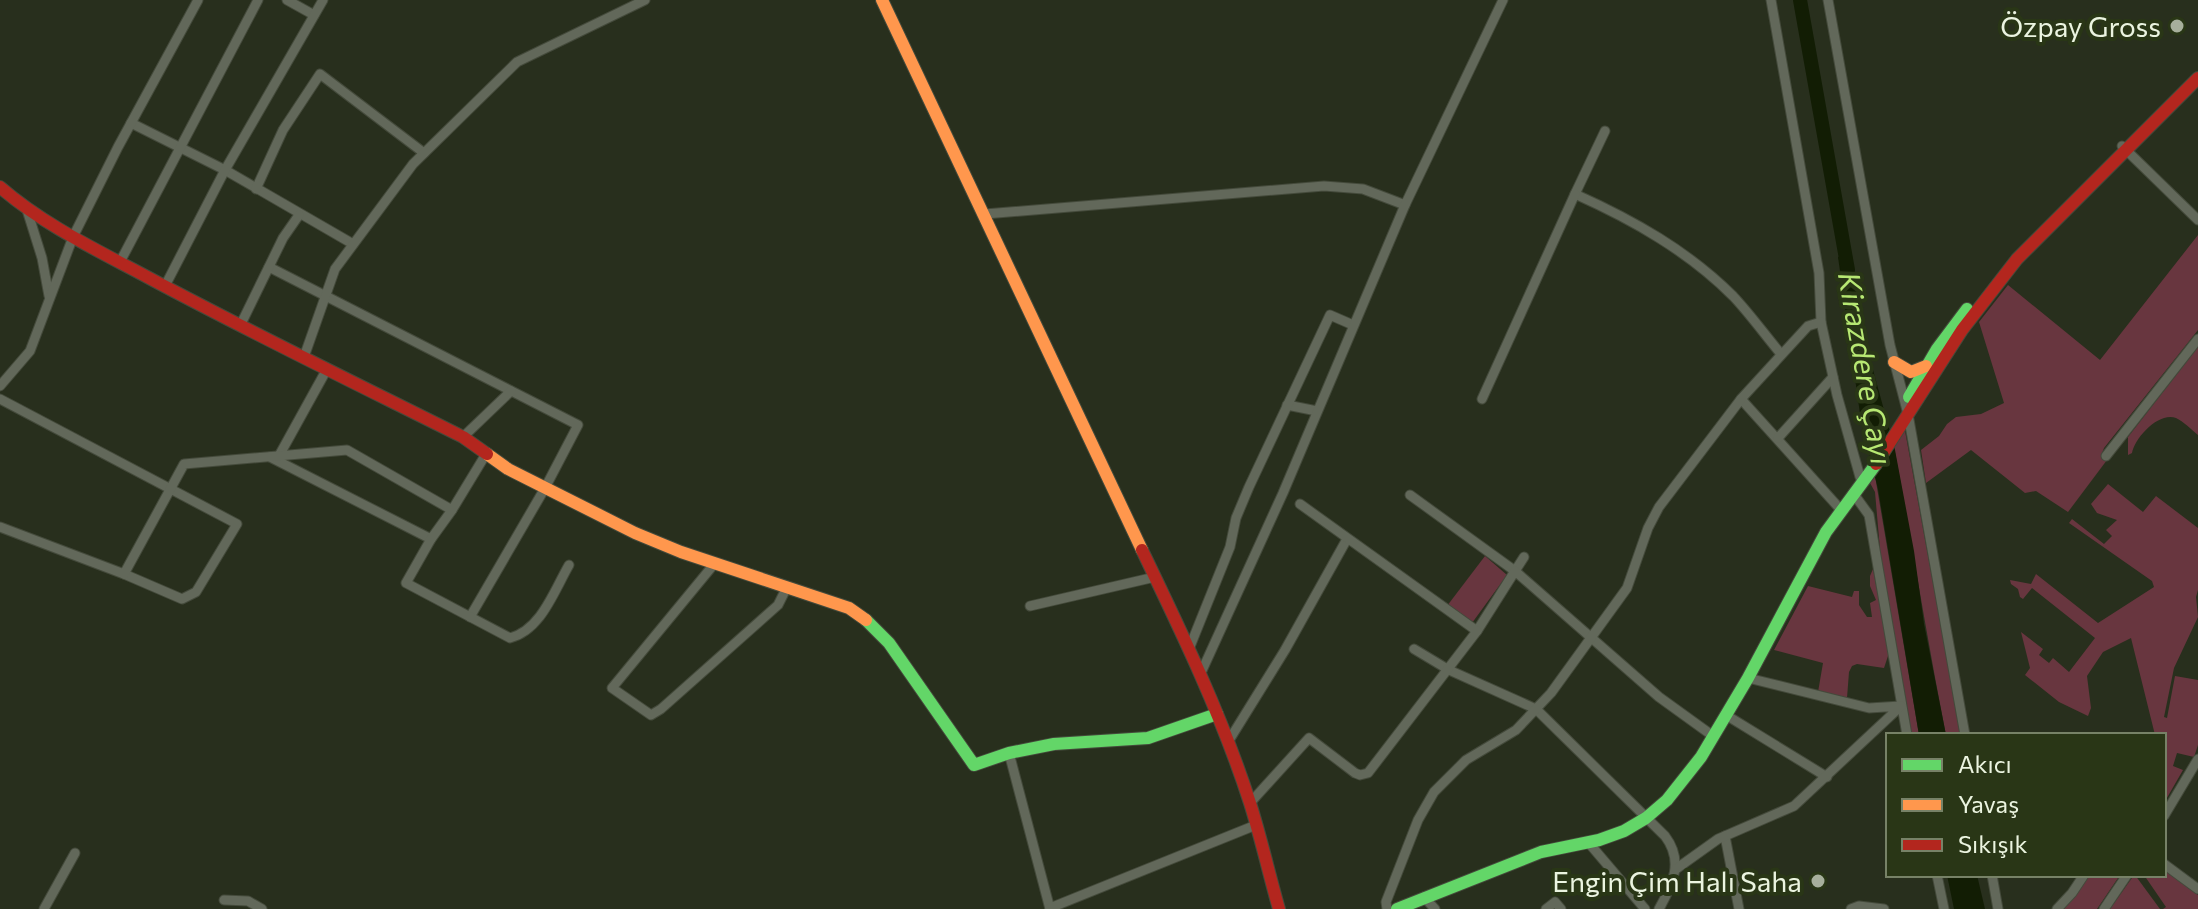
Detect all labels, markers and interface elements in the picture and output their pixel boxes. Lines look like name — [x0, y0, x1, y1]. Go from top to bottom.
place label: Özpay Gross — [2000, 9, 2161, 43]
marker: Özpay Gross — [2168, 17, 2186, 35]
water label: Kirazdere Çayı — [1832, 269, 1902, 467]
legend — [1886, 733, 2166, 877]
text: Akıcı — [1958, 749, 2012, 778]
text: Yavaş — [1958, 789, 2019, 818]
text: Sıkışık — [1958, 829, 2028, 858]
place label: Engin Çim Halı Saha — [1552, 864, 1802, 898]
marker: Engin Çim Halı Saha — [1809, 872, 1827, 890]

